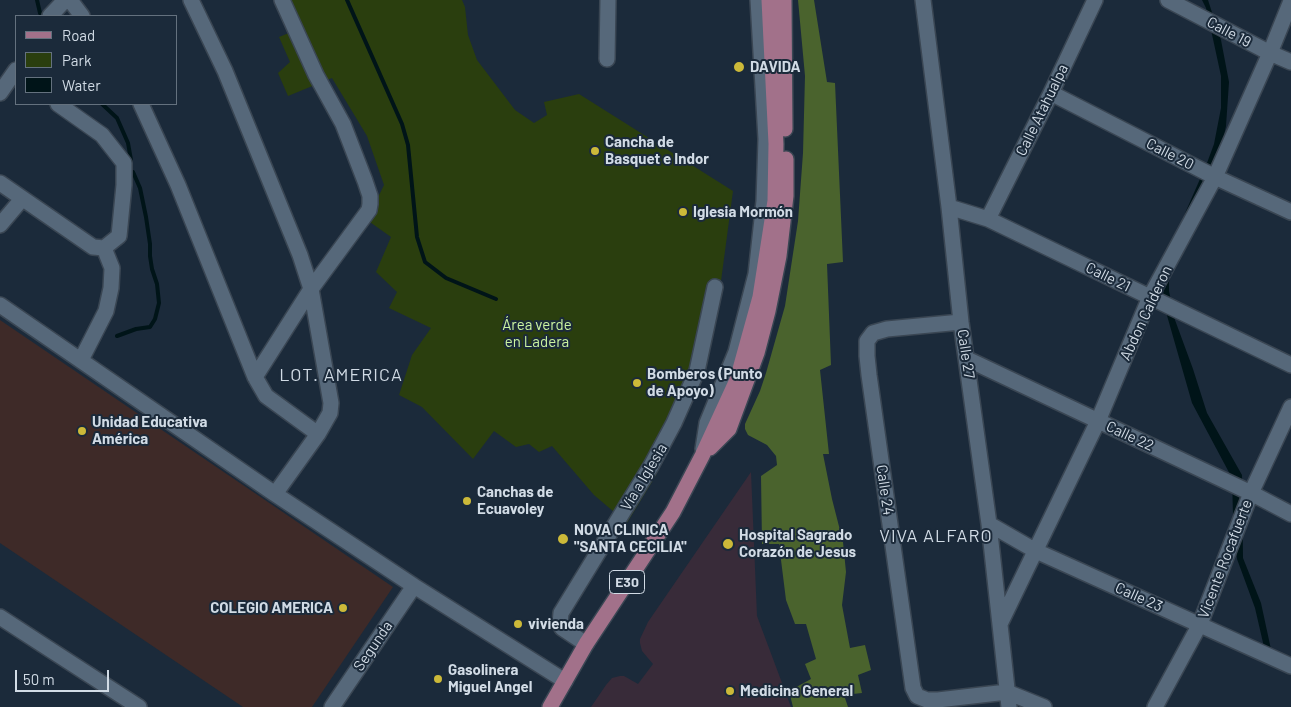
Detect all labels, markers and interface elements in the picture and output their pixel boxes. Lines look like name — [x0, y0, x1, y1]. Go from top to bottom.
street label: Calle 19 — [1204, 13, 1254, 51]
legend — [15, 15, 178, 105]
text: Road — [62, 26, 95, 44]
text: Park — [62, 51, 91, 69]
place label: DAVIDA — [750, 58, 801, 76]
marker: DAVIDA — [732, 60, 746, 74]
street label: Calle Atahualpa — [1012, 61, 1072, 159]
text: Water — [62, 76, 101, 94]
place label: Cancha de Basquet e Indor — [605, 133, 709, 168]
street label: Calle 20 — [1143, 134, 1197, 174]
marker: Cancha de Basquet e Indor — [589, 145, 601, 157]
place label: Iglesia Mormón — [693, 203, 793, 221]
marker: Iglesia Mormón — [677, 206, 689, 218]
street label: Calle 21 — [1083, 258, 1133, 296]
street label: Abdon Calderon — [1116, 263, 1176, 363]
park label: Área verde en Ladera — [502, 316, 572, 351]
street label: Calle 27 — [954, 328, 978, 380]
district label: LOT. AMERICA — [278, 364, 404, 386]
place label: Bomberos (Punto de Apoyo) — [647, 365, 763, 400]
marker: Bomberos (Punto de Apoyo) — [631, 377, 643, 389]
place label: Unidad Educativa América — [92, 413, 207, 448]
street label: Calle 22 — [1103, 417, 1157, 455]
marker: Unidad Educativa América — [76, 425, 88, 437]
street label: Vía a Iglesia — [617, 440, 671, 514]
street label: Calle 24 — [873, 464, 897, 516]
place label: Canchas de Ecuavoley — [477, 483, 554, 518]
marker: Canchas de Ecuavoley — [461, 495, 473, 507]
street label: Vicente Rocafuerte — [1194, 497, 1256, 621]
place label: NOVA CLINICA "SANTA CECILIA" — [574, 521, 687, 556]
district label: VIVA ALFARO — [878, 525, 994, 547]
place label: Hospital Sagrado Corazón de Jesus — [739, 526, 856, 561]
marker: NOVA CLINICA "SANTA CECILIA" — [556, 532, 570, 546]
marker: Hospital Sagrado Corazón de Jesus — [721, 537, 735, 551]
road number: E30 — [610, 570, 644, 594]
street label: Calle 23 — [1112, 579, 1166, 615]
place label: COLEGIO AMERICA — [210, 599, 333, 617]
marker: COLEGIO AMERICA — [337, 602, 349, 614]
place label: vivienda — [528, 615, 584, 633]
street label: Segunda — [350, 617, 396, 675]
marker: vivienda — [512, 618, 524, 630]
scale bar — [18, 660, 111, 692]
place label: Gasolinera Miguel Angel — [448, 661, 532, 696]
text: 50 m — [23, 670, 55, 688]
marker: Gasolinera Miguel Angel — [432, 673, 444, 685]
place label: Medicina General — [740, 682, 853, 700]
marker: Medicina General — [724, 685, 736, 697]

